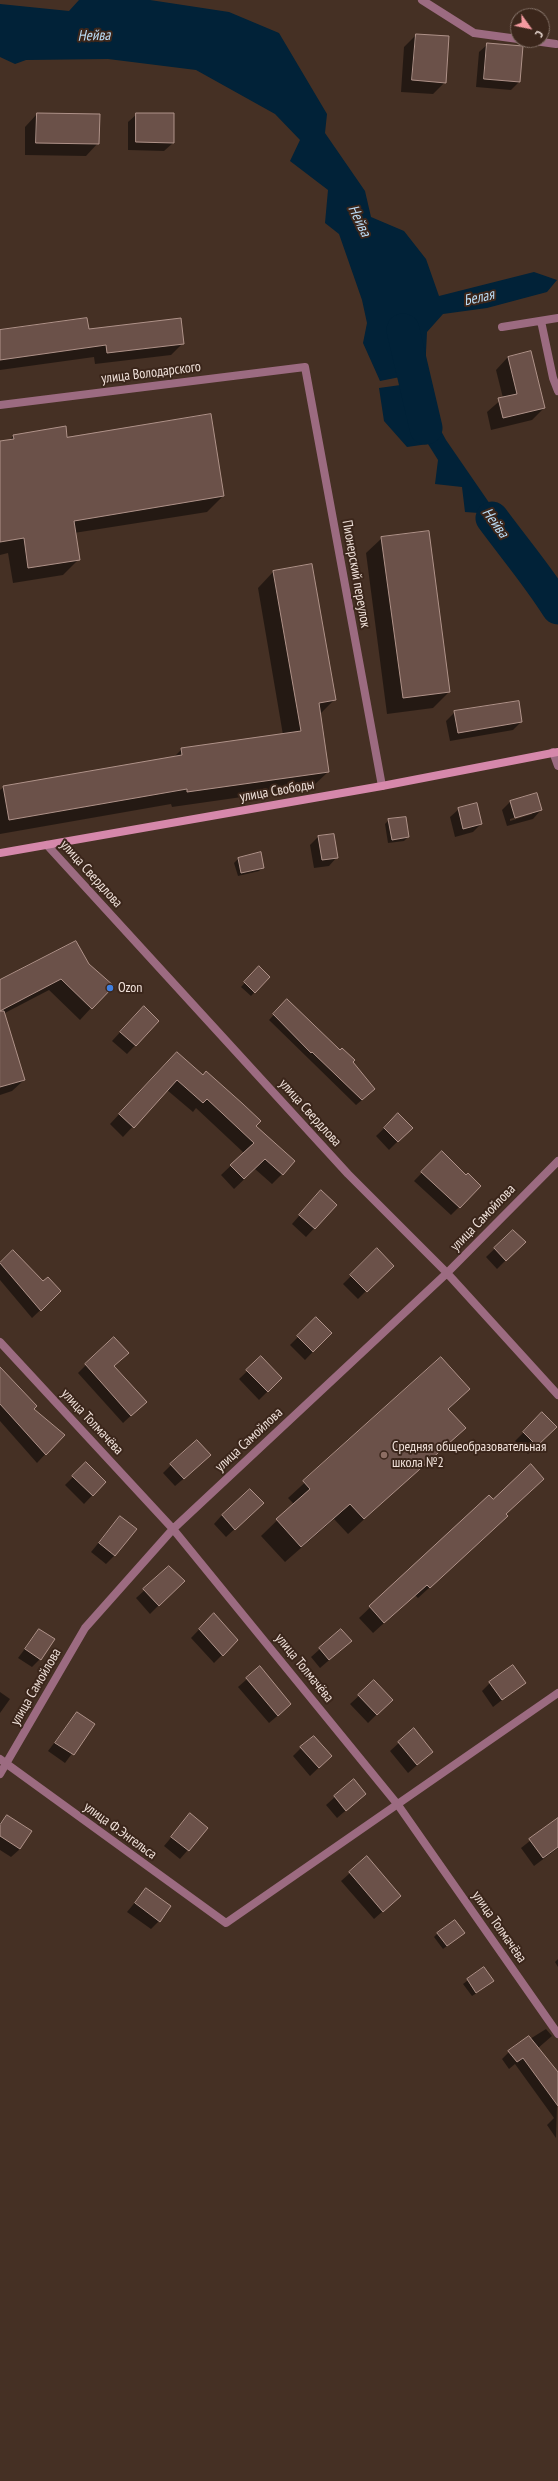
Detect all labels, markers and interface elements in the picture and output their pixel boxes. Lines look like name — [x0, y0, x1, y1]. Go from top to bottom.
north arrow — [510, 8, 550, 48]
water label: Нейва — [77, 26, 111, 46]
text: С — [532, 28, 546, 40]
water label: Нейва — [344, 202, 374, 240]
water label: Белая — [462, 286, 496, 310]
street label: улица Володарского — [100, 359, 202, 387]
water label: Нейва — [478, 504, 512, 542]
street label: Пионерский переулок — [338, 519, 374, 629]
street label: улица Свободы — [238, 776, 316, 806]
street label: улица Свердлова — [56, 837, 126, 911]
place label: Ozon — [118, 980, 143, 996]
marker: Ozon — [105, 983, 115, 993]
street label: улица Свердлова — [275, 1076, 345, 1150]
street label: улица Самойлова — [447, 1181, 519, 1255]
street label: улица Толмачёва — [57, 1386, 127, 1458]
street label: улица Самойлова — [212, 1404, 286, 1476]
place label: Средняя общеобразовательная школа №2 — [392, 1439, 546, 1472]
marker: Средняя общеобразовательная школа №2 — [379, 1450, 389, 1460]
street label: улица Толмачёва — [271, 1630, 337, 1706]
street label: улица Самойлова — [7, 1645, 65, 1729]
street label: улица Ф.Энгельса — [80, 1799, 160, 1863]
street label: улица Толмачёва — [468, 1888, 530, 1966]

